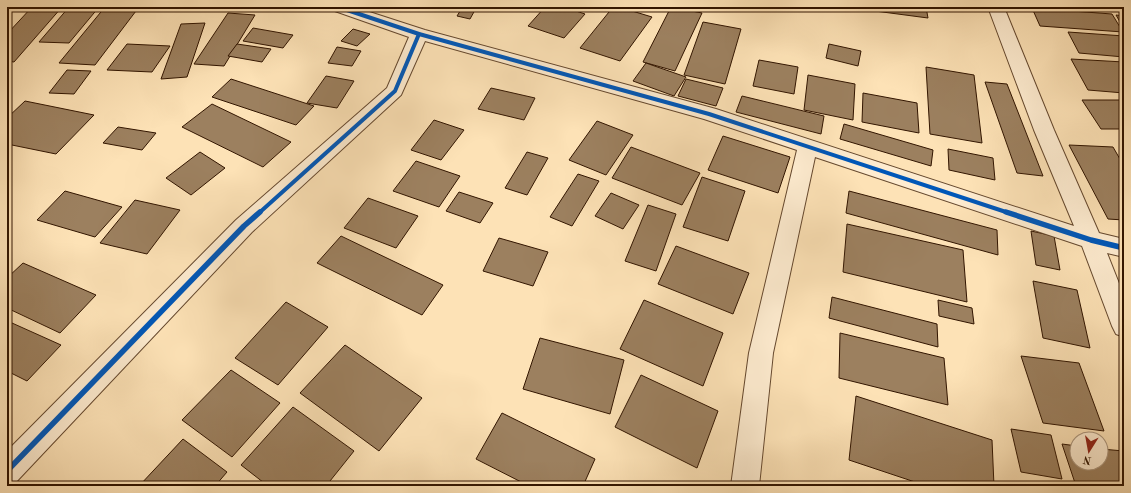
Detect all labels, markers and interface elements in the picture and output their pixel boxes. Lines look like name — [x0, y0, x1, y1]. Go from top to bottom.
north arrow — [1069, 431, 1109, 471]
text: N — [1082, 453, 1093, 466]

